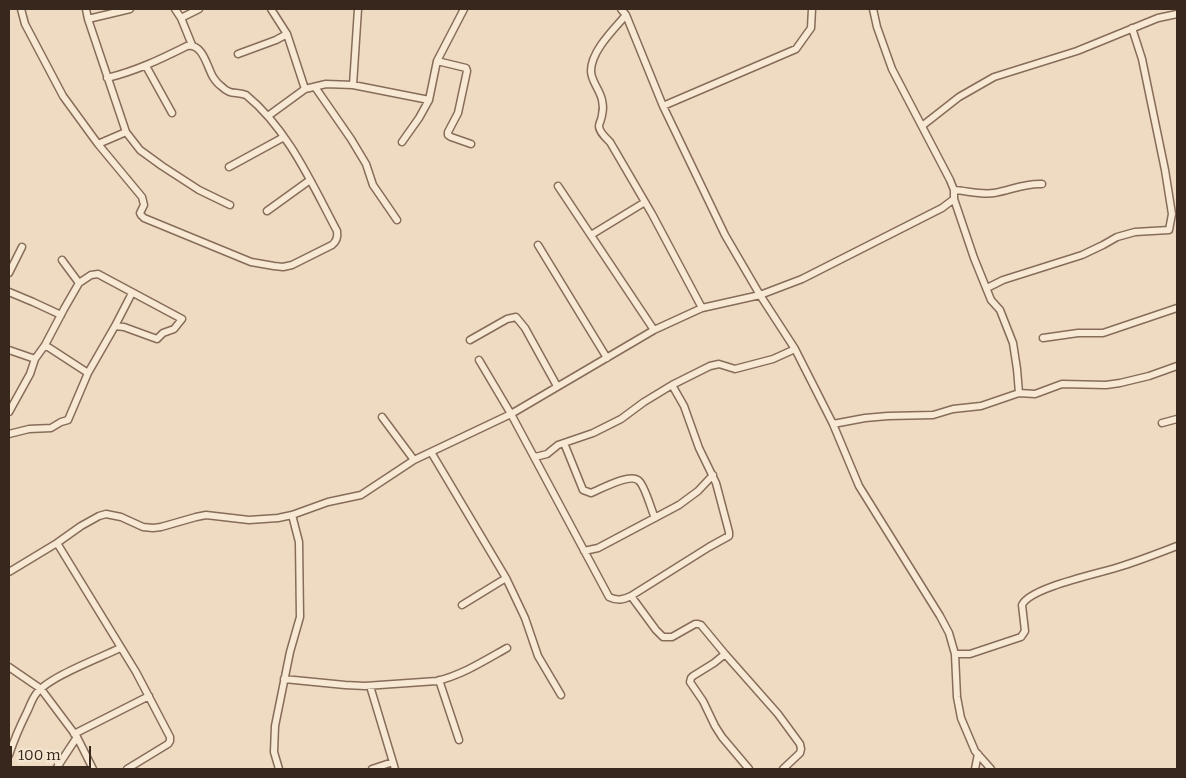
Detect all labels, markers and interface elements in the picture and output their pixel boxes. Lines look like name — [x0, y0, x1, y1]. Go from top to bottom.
scale bar — [12, 736, 94, 768]
text: 100 m — [18, 746, 61, 764]

